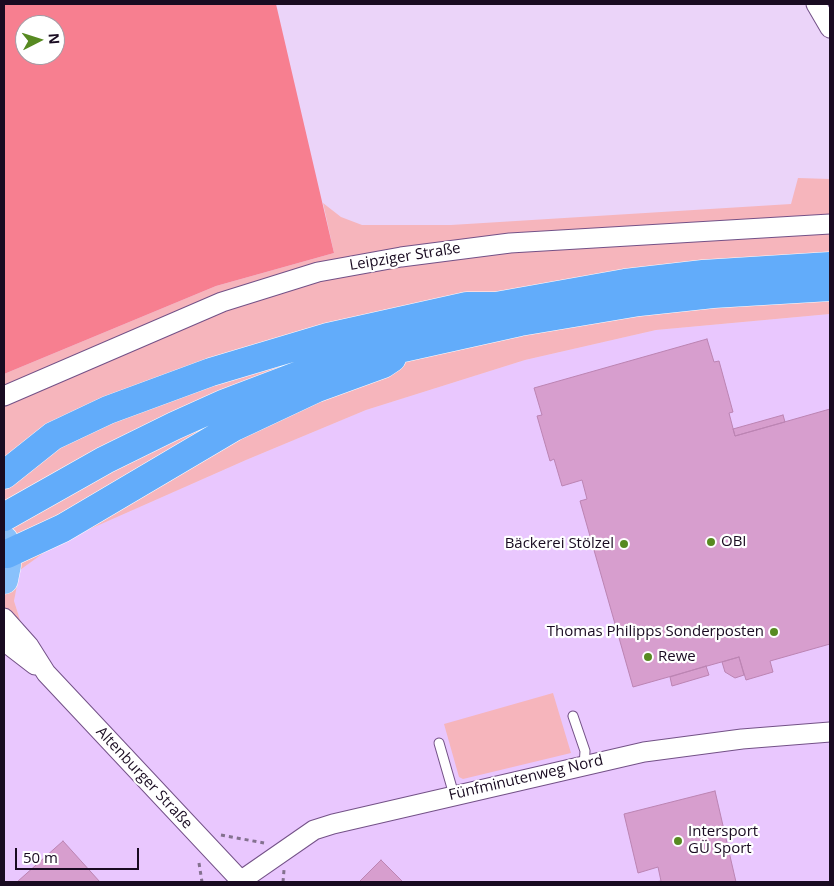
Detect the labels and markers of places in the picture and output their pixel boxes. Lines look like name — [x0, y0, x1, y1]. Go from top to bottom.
place label: OBI — [721, 533, 747, 551]
place label: Bäckerei Stölzel — [505, 535, 614, 553]
marker: OBI — [705, 536, 717, 548]
marker: Bäckerei Stölzel — [618, 538, 630, 550]
place label: Thomas Philipps Sonderposten — [547, 623, 764, 641]
marker: Thomas Philipps Sonderposten — [768, 626, 780, 638]
place label: Rewe — [658, 648, 696, 666]
marker: Rewe — [642, 651, 654, 663]
place label: Intersport GÜ Sport — [688, 823, 758, 858]
marker: Intersport GÜ Sport — [672, 835, 684, 847]

